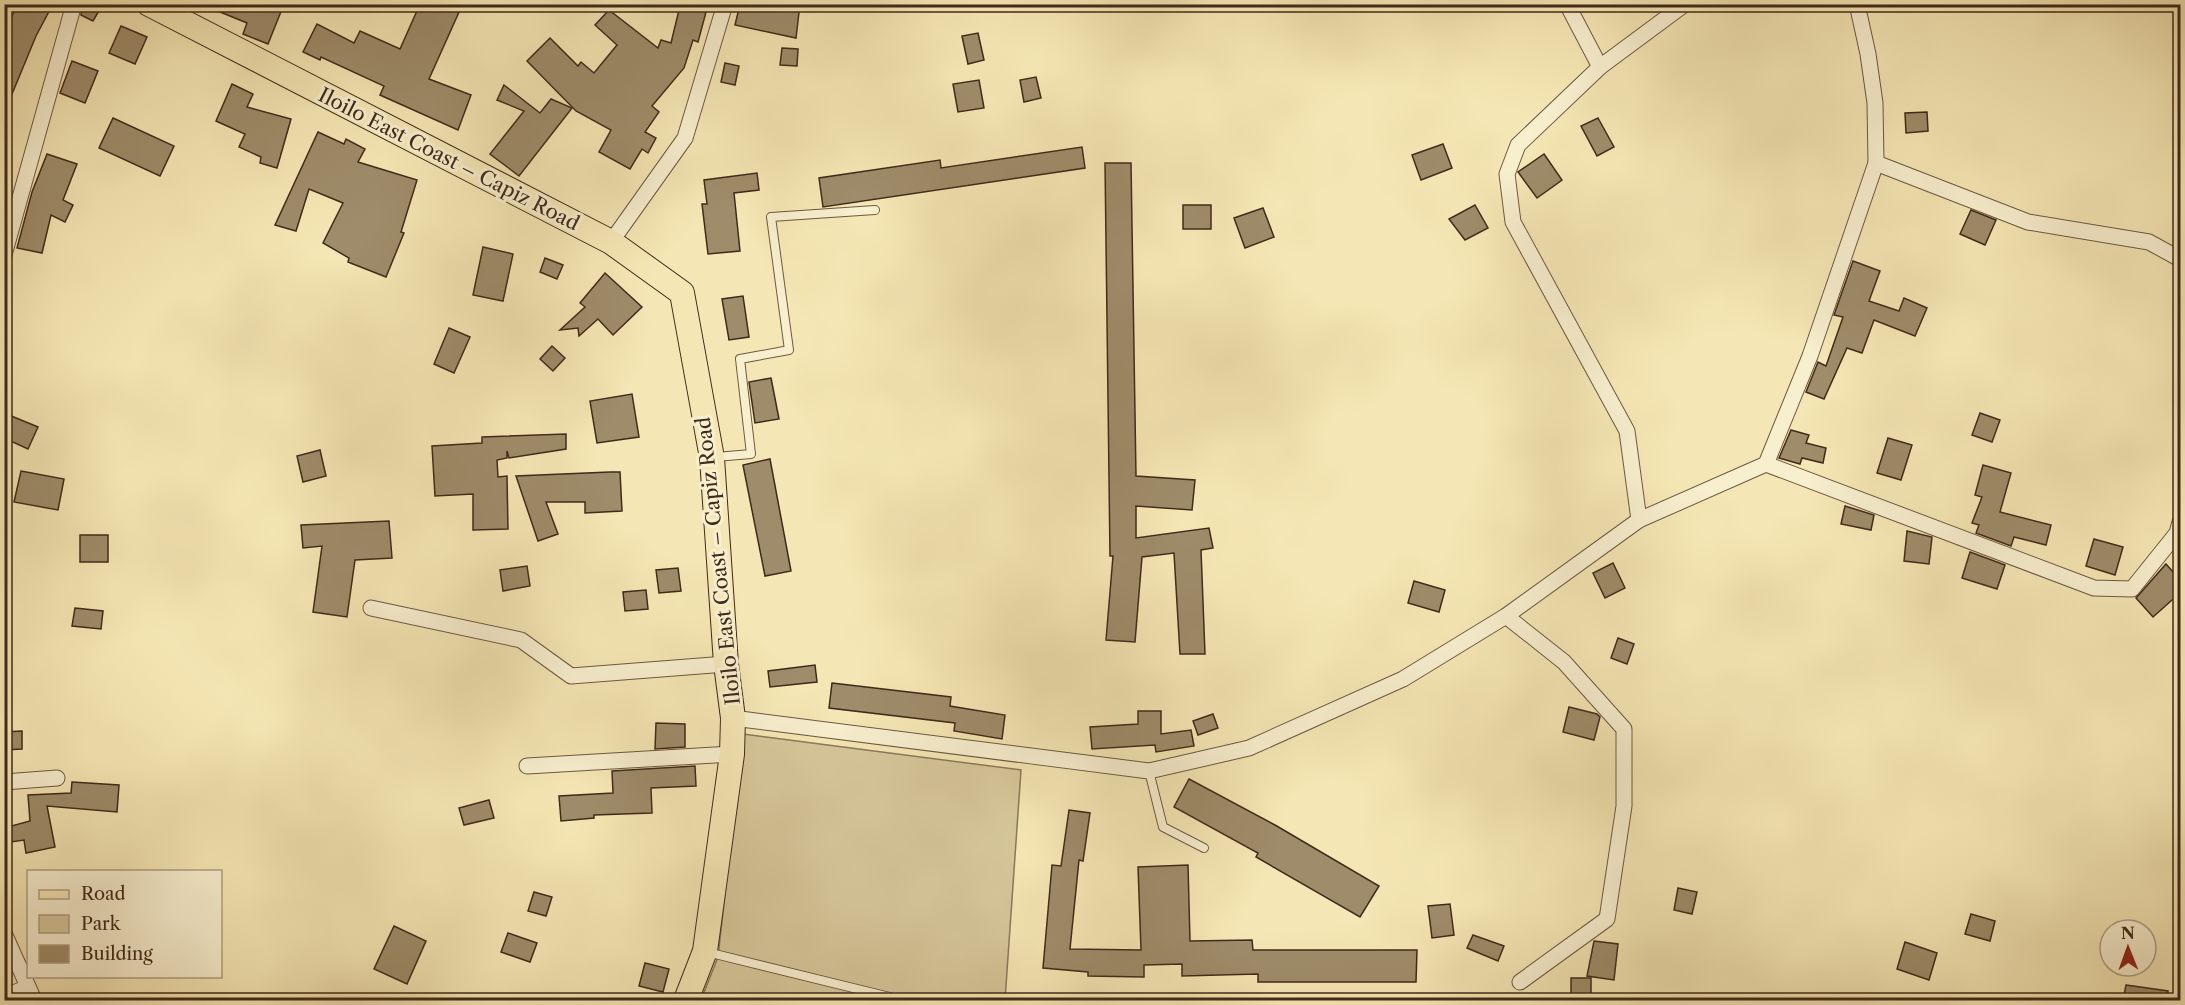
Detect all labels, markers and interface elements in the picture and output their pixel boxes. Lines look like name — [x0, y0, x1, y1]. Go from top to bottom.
street label: Iloilo East Coast – Capiz Road — [315, 83, 583, 235]
street label: Iloilo East Coast – Capiz Road — [691, 416, 745, 706]
legend — [27, 870, 222, 978]
text: Road — [81, 883, 126, 905]
text: Park — [81, 913, 122, 935]
north arrow — [2098, 918, 2158, 978]
text: N — [2121, 923, 2135, 943]
text: Building — [81, 943, 153, 965]

